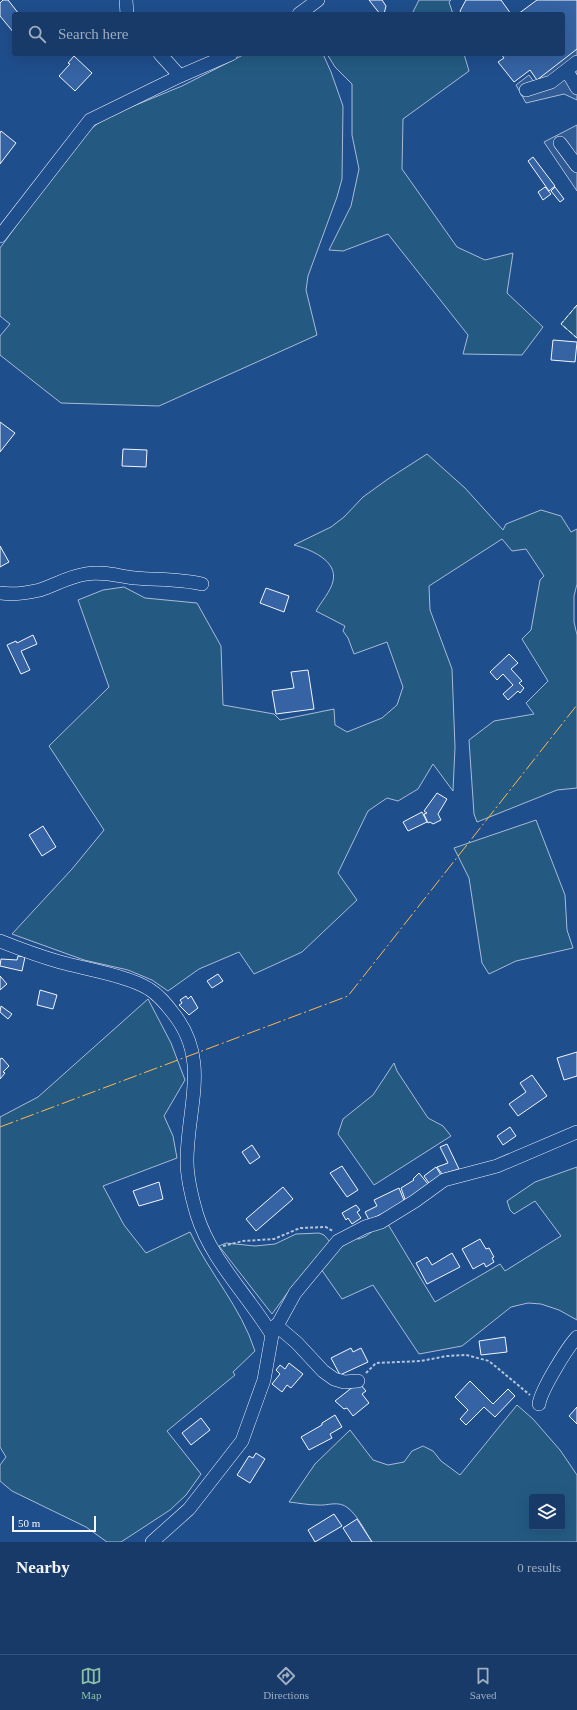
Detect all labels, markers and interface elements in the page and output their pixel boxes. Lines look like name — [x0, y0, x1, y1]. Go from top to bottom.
search box — [12, 12, 565, 56]
icon: search — [26, 23, 48, 45]
text: Search here — [58, 26, 128, 42]
map controls — [529, 1494, 565, 1530]
button: layers — [529, 1494, 565, 1530]
scale bar — [12, 1514, 96, 1533]
text: 50 m — [18, 1517, 40, 1529]
text: Nearby — [16, 1558, 70, 1577]
text: 0 results — [517, 1560, 561, 1575]
tab: Map — [80, 1665, 102, 1701]
tab: Directions — [263, 1665, 309, 1701]
tab: Saved — [470, 1665, 497, 1701]

